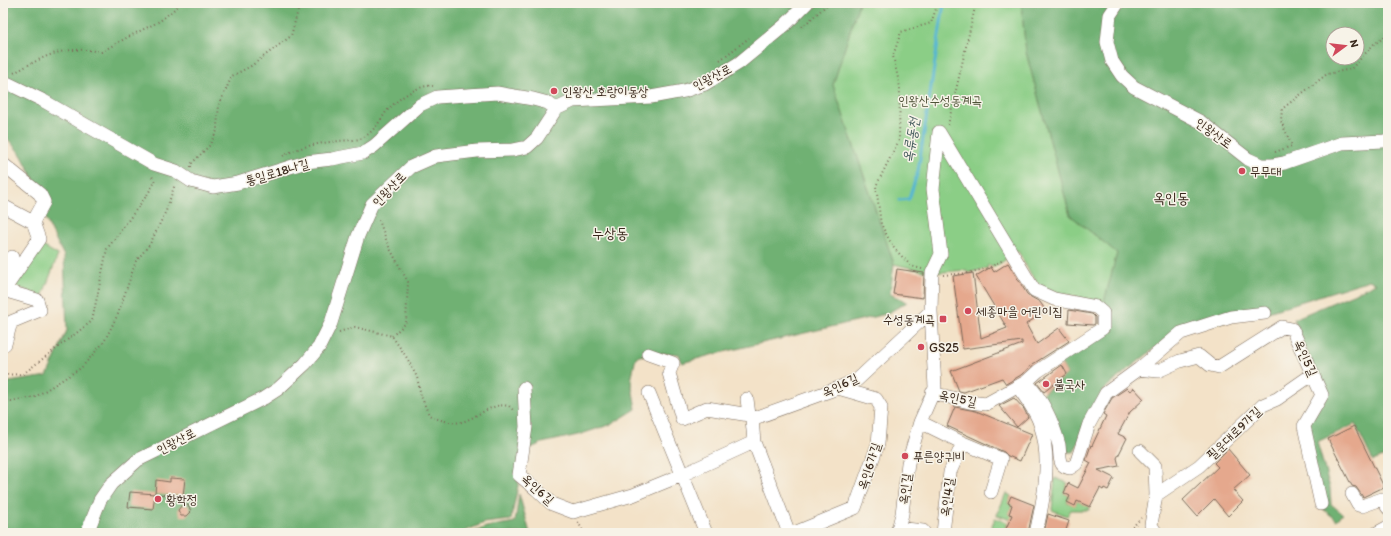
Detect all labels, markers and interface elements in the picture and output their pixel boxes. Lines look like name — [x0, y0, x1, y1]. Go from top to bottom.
north arrow — [1325, 26, 1365, 66]
text: N — [1347, 38, 1361, 49]
street label: 인왕산로 — [690, 61, 734, 93]
place label: 인왕산 호랑이동상 — [562, 84, 649, 99]
marker: 인왕산 호랑이동상 — [549, 86, 559, 96]
park label: 인왕산수성동계곡 — [898, 93, 982, 108]
water label: 옥류동천 — [899, 115, 923, 164]
street label: 인왕산로 — [1193, 115, 1235, 151]
street label: 통일로18나길 — [243, 156, 311, 188]
place label: 무무대 — [1250, 164, 1281, 179]
marker: 무무대 — [1237, 166, 1247, 176]
street label: 인왕산로 — [369, 169, 409, 209]
district label: 옥인동 — [1153, 189, 1189, 207]
district label: 누상동 — [592, 224, 628, 242]
place label: 세종마을 어린이집 — [976, 304, 1063, 319]
marker: 세종마을 어린이집 — [963, 306, 973, 316]
place label: 수성동계곡 — [883, 312, 935, 327]
marker: 수성동계곡 — [938, 314, 948, 324]
street label: 옥인5길 — [1291, 337, 1321, 379]
place label: GS25 — [929, 340, 959, 355]
marker: GS25 — [916, 342, 926, 352]
street label: 옥인6길 — [819, 370, 861, 400]
place label: 불국사 — [1054, 377, 1085, 392]
marker: 불국사 — [1041, 379, 1051, 389]
street label: 옥인5길 — [938, 387, 978, 409]
street label: 필운대로9가길 — [1204, 403, 1264, 463]
street label: 인왕산로 — [154, 425, 198, 457]
street label: 옥인6가길 — [854, 441, 884, 491]
place label: 푸른양귀비 — [913, 449, 965, 464]
marker: 푸른양귀비 — [900, 451, 910, 461]
street label: 옥인6길 — [519, 471, 557, 507]
street label: 옥인길 — [896, 473, 914, 505]
street label: 옥인4길 — [937, 477, 957, 517]
place label: 황학정 — [166, 492, 197, 507]
marker: 황학정 — [153, 494, 163, 504]

